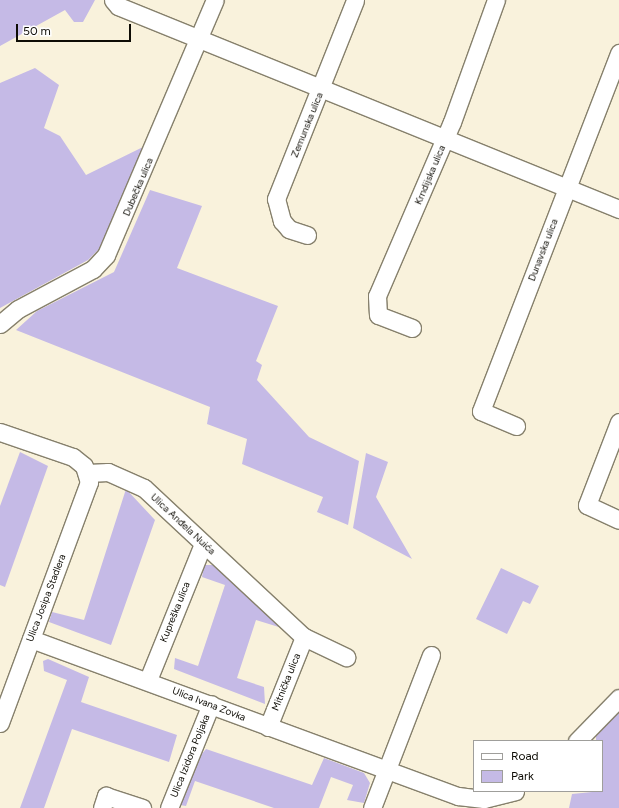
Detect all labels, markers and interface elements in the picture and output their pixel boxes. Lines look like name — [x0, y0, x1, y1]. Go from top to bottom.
scale bar — [18, 16, 133, 42]
text: 50 m — [23, 24, 51, 38]
street label: Zemunska ulica — [288, 91, 326, 159]
street label: Krndijska ulica — [412, 143, 448, 207]
street label: Dubečka ulica — [120, 156, 156, 218]
street label: Dunavska ulica — [526, 217, 560, 283]
street label: Ulica Anđela Nuića — [148, 491, 218, 557]
street label: Ulica Josipa Stadlera — [24, 552, 68, 644]
street label: Kupreška ulica — [157, 580, 193, 644]
street label: Mitnička ulica — [269, 652, 303, 712]
street label: Ulica Ivana Zovka — [171, 684, 247, 724]
street label: Ulica Izidora Poljaka — [168, 713, 212, 799]
legend — [473, 740, 603, 792]
text: Road — [511, 749, 539, 763]
text: Park — [511, 769, 534, 783]

